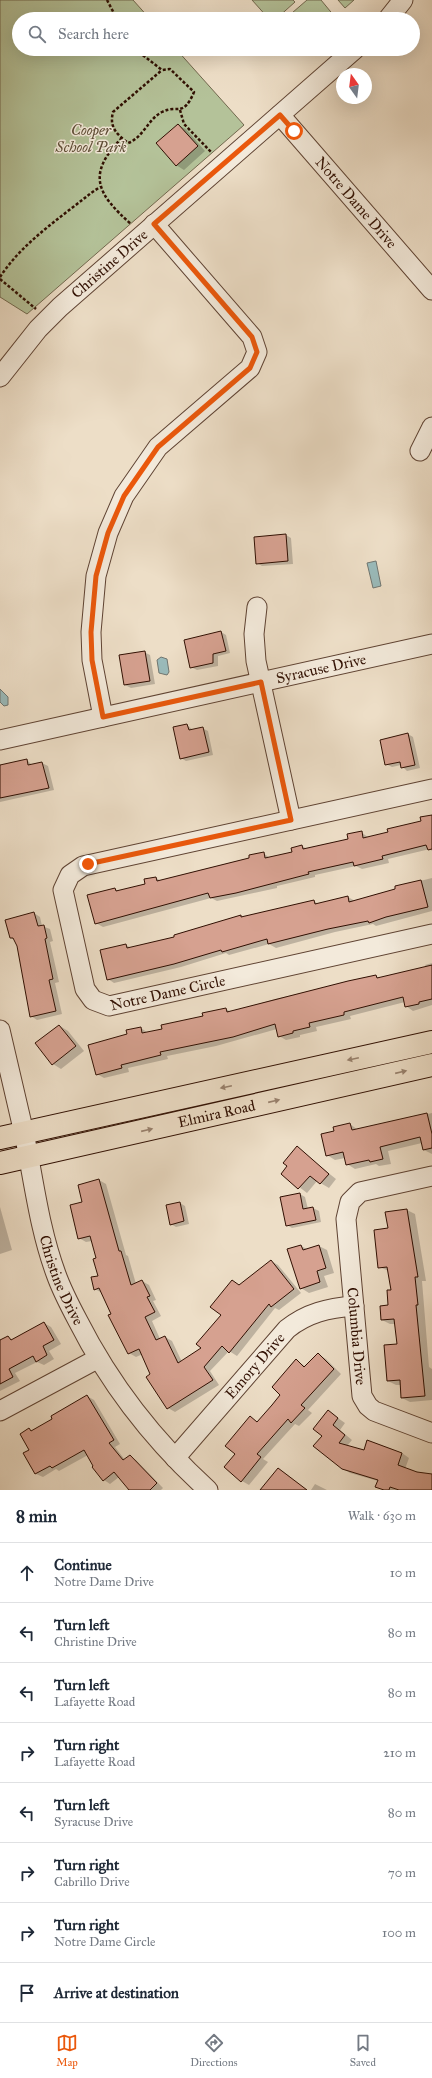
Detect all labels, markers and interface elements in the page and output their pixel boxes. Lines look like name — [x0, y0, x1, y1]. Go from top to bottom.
search box — [12, 12, 420, 56]
icon: search — [26, 23, 48, 45]
text: Search here — [58, 25, 129, 43]
north arrow — [336, 68, 372, 104]
park label: Cooper School Park — [55, 121, 127, 156]
route start — [285, 122, 303, 140]
street label: Notre Dame Drive — [311, 153, 401, 252]
street label: Christine Drive — [68, 226, 151, 302]
street label: Syracuse Drive — [275, 650, 368, 687]
route end — [79, 855, 97, 873]
street label: Notre Dame Circle — [109, 971, 227, 1014]
one-way arrow — [347, 1057, 359, 1063]
one-way arrow — [395, 1068, 407, 1074]
one-way arrow — [220, 1085, 232, 1091]
street label: Elmira Road — [176, 1096, 257, 1131]
one-way arrow — [268, 1097, 280, 1103]
one-way arrow — [141, 1126, 154, 1132]
street label: Christine Drive — [36, 1233, 88, 1328]
street label: Columbia Drive — [343, 1287, 370, 1386]
street label: Emory Drive — [221, 1329, 289, 1403]
text: 8 min — [16, 1506, 57, 1527]
text: Walk · 630 m — [348, 1508, 416, 1524]
text: Continue — [54, 1556, 112, 1574]
icon: ahead — [16, 1562, 38, 1584]
text: 10 m — [390, 1565, 416, 1581]
text: Notre Dame Drive — [54, 1574, 154, 1590]
text: Turn left — [54, 1616, 110, 1634]
icon: left — [16, 1622, 38, 1644]
text: 80 m — [388, 1625, 416, 1641]
text: Christine Drive — [54, 1634, 137, 1650]
text: Turn left — [54, 1676, 110, 1694]
icon: left — [16, 1682, 38, 1704]
text: 80 m — [388, 1685, 416, 1701]
text: Lafayette Road — [54, 1694, 135, 1710]
text: Turn right — [54, 1736, 119, 1754]
icon: right — [16, 1742, 38, 1764]
text: 210 m — [383, 1745, 416, 1761]
text: Lafayette Road — [54, 1754, 135, 1770]
text: Turn left — [54, 1796, 110, 1814]
icon: left — [16, 1802, 38, 1824]
text: 80 m — [388, 1805, 416, 1821]
text: Syracuse Drive — [54, 1814, 133, 1830]
text: Turn right — [54, 1856, 119, 1874]
icon: right — [16, 1862, 38, 1884]
text: 70 m — [388, 1865, 416, 1881]
text: Cabrillo Drive — [54, 1874, 130, 1890]
text: Turn right — [54, 1916, 119, 1934]
icon: right — [16, 1922, 38, 1944]
text: 100 m — [382, 1925, 416, 1941]
text: Notre Dame Circle — [54, 1934, 156, 1950]
icon: arrive — [16, 1982, 38, 2004]
text: Arrive at destination — [54, 1984, 179, 2002]
tab: Map — [56, 2032, 78, 2069]
tab: Directions — [190, 2032, 238, 2069]
tab: Saved — [350, 2032, 376, 2069]

